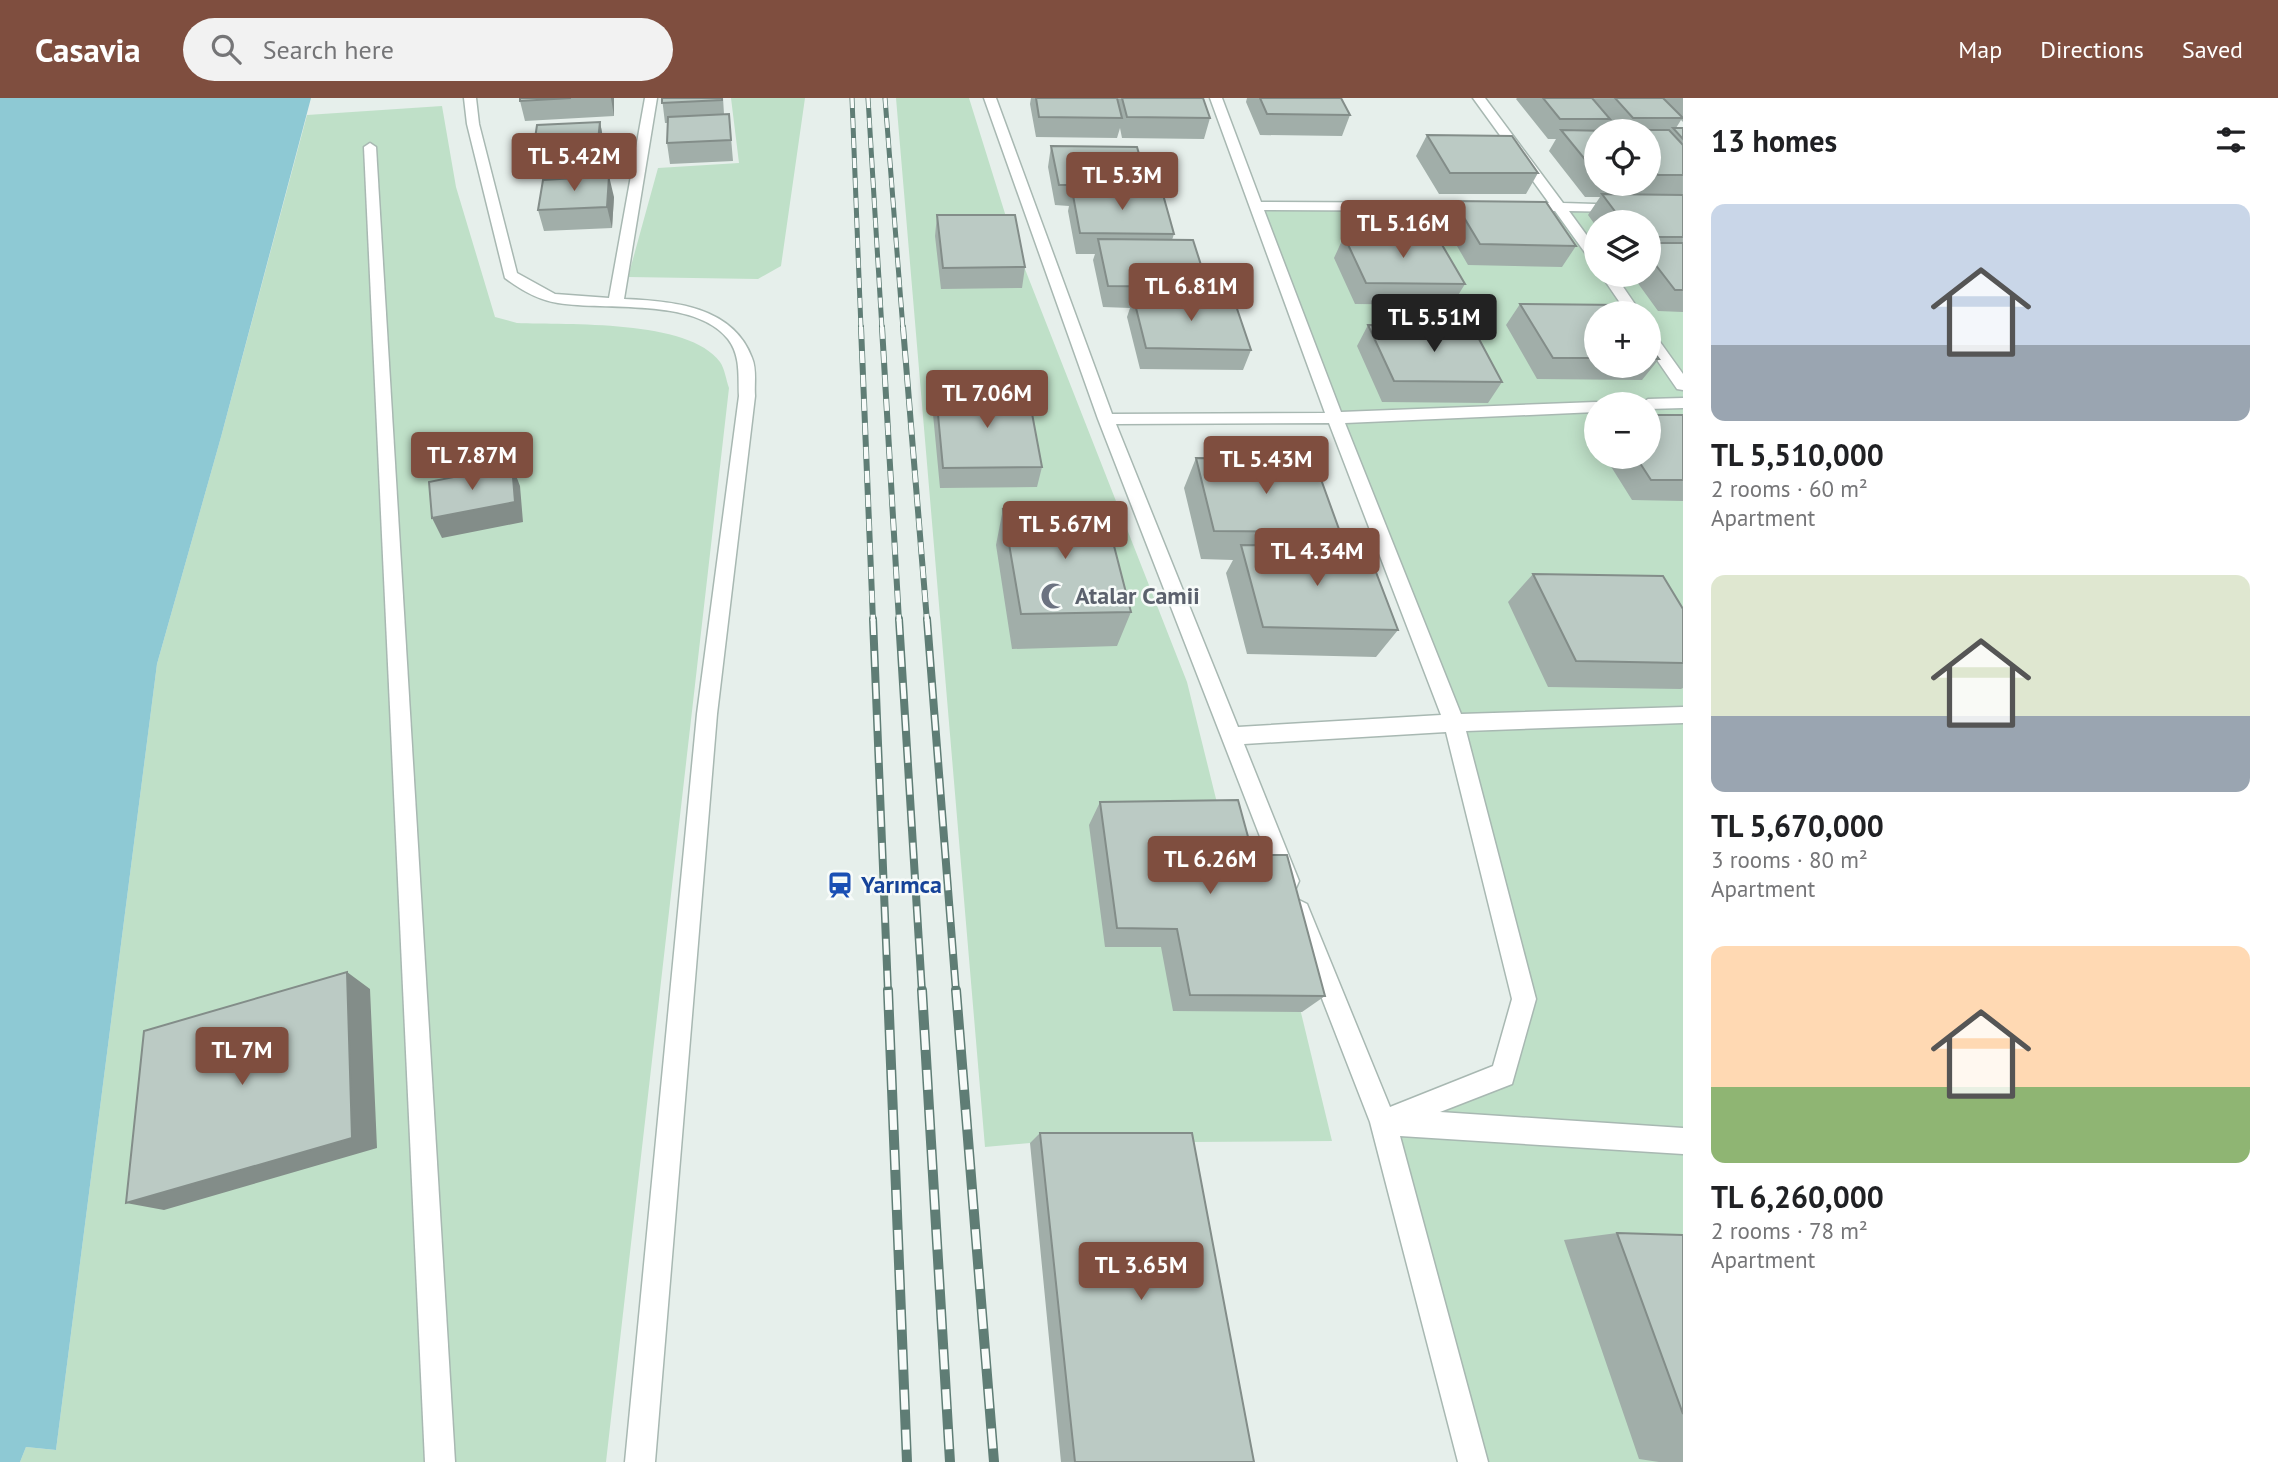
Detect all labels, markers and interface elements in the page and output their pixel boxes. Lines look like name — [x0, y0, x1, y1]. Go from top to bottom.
search box — [183, 18, 673, 81]
text: Casavia — [35, 28, 141, 71]
icon: search — [207, 30, 245, 68]
text: Search here — [263, 33, 394, 66]
text: Map — [1958, 34, 2002, 65]
text: Directions — [2040, 34, 2144, 65]
text: Saved — [2182, 34, 2243, 65]
map controls — [1584, 119, 1661, 469]
button: locate — [1584, 119, 1661, 196]
text: 13 homes — [1711, 121, 1837, 160]
icon: filters — [2212, 121, 2250, 159]
pin: TL 5.42M — [502, 134, 646, 193]
text: TL 5.42M — [528, 141, 620, 170]
pin: TL 5.3M — [1057, 152, 1187, 212]
text: TL 5.3M — [1082, 160, 1162, 189]
pin: TL 5.16M — [1331, 200, 1475, 260]
text: TL 5.16M — [1357, 208, 1449, 237]
button: layers — [1584, 210, 1661, 287]
icon: home — [1918, 249, 2044, 375]
pin: TL 6.81M — [1119, 264, 1263, 323]
text: TL 6.81M — [1145, 271, 1237, 300]
pin: TL 5.51M — [1362, 294, 1506, 354]
button: + — [1584, 301, 1661, 378]
text: TL 5.51M — [1388, 302, 1480, 331]
pin: TL 7.06M — [915, 370, 1059, 430]
text: TL 7.06M — [942, 378, 1032, 407]
button: − — [1584, 392, 1661, 469]
pin: TL 7.87M — [400, 432, 544, 492]
text: TL 5,510,000 — [1711, 435, 1884, 474]
pin: TL 5.43M — [1194, 436, 1338, 496]
text: TL 7.87M — [427, 440, 517, 469]
text: TL 5.43M — [1220, 444, 1312, 473]
text: 2 rooms · 60 m² — [1711, 474, 1868, 503]
pin: TL 5.67M — [993, 502, 1137, 561]
text: Apartment — [1711, 503, 1815, 532]
text: TL 5.67M — [1019, 509, 1111, 538]
pin: TL 4.34M — [1245, 528, 1389, 588]
text: TL 4.34M — [1271, 536, 1363, 565]
place label: Atalar Camii — [1075, 580, 1200, 611]
mosque icon: Atalar Camii — [1039, 581, 1069, 611]
icon: home — [1918, 620, 2044, 746]
text: TL 5,670,000 — [1711, 806, 1884, 845]
pin: TL 6.26M — [1138, 836, 1282, 896]
text: TL 6.26M — [1164, 844, 1256, 873]
text: 3 rooms · 80 m² — [1711, 845, 1868, 874]
place label: Yarımca — [860, 869, 942, 900]
station icon: Yarımca — [825, 870, 855, 900]
text: Apartment — [1711, 874, 1815, 903]
icon: home — [1918, 991, 2044, 1117]
pin: TL 7M — [193, 1028, 291, 1087]
text: TL 7M — [212, 1035, 272, 1064]
text: TL 6,260,000 — [1711, 1177, 1884, 1216]
text: 2 rooms · 78 m² — [1711, 1216, 1868, 1245]
pin: TL 3.65M — [1069, 1242, 1213, 1302]
text: Apartment — [1711, 1245, 1815, 1274]
text: TL 3.65M — [1095, 1250, 1187, 1279]

